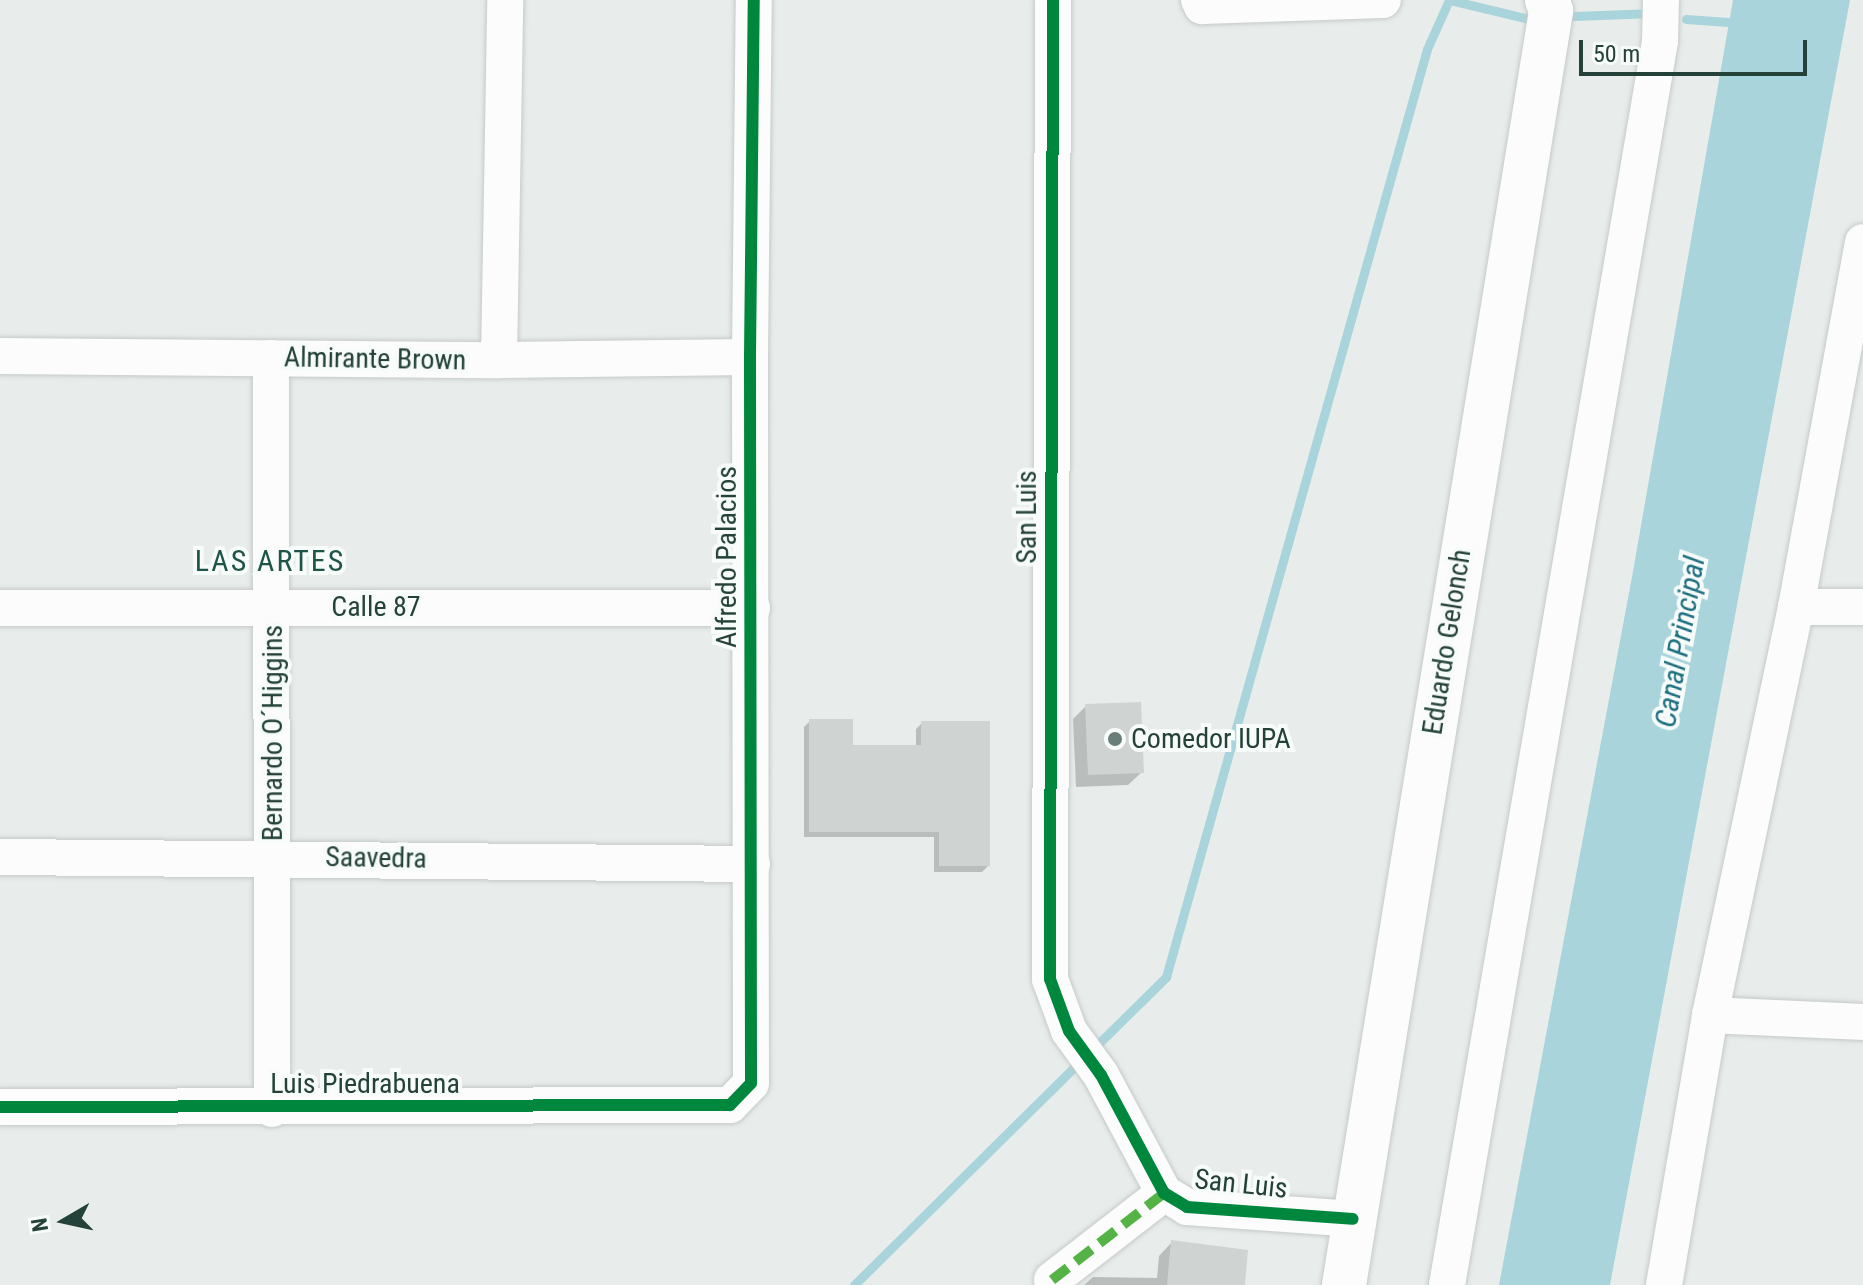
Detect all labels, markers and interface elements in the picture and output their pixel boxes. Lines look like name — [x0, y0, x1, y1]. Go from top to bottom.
scale bar — [1583, 24, 1811, 74]
text: 50 m — [1593, 40, 1640, 68]
street label: Almirante Brown — [284, 341, 466, 377]
street label: Alfredo Palacios — [710, 466, 744, 648]
street label: San Luis — [1010, 470, 1044, 564]
district label: LAS ARTES — [195, 543, 345, 579]
street label: Eduardo Gelonch — [1416, 547, 1478, 737]
water label: Canal Principal — [1647, 554, 1713, 730]
street label: Calle 87 — [331, 590, 421, 624]
street label: Bernardo O´Higgins — [256, 625, 290, 841]
place label: Comedor IUPA — [1131, 722, 1291, 756]
marker: Comedor IUPA — [1106, 730, 1124, 748]
street label: Saavedra — [325, 840, 427, 876]
street label: Luis Piedrabuena — [270, 1067, 460, 1101]
street label: San Luis — [1193, 1162, 1289, 1206]
north arrow — [24, 1181, 104, 1261]
text: N — [26, 1216, 53, 1233]

